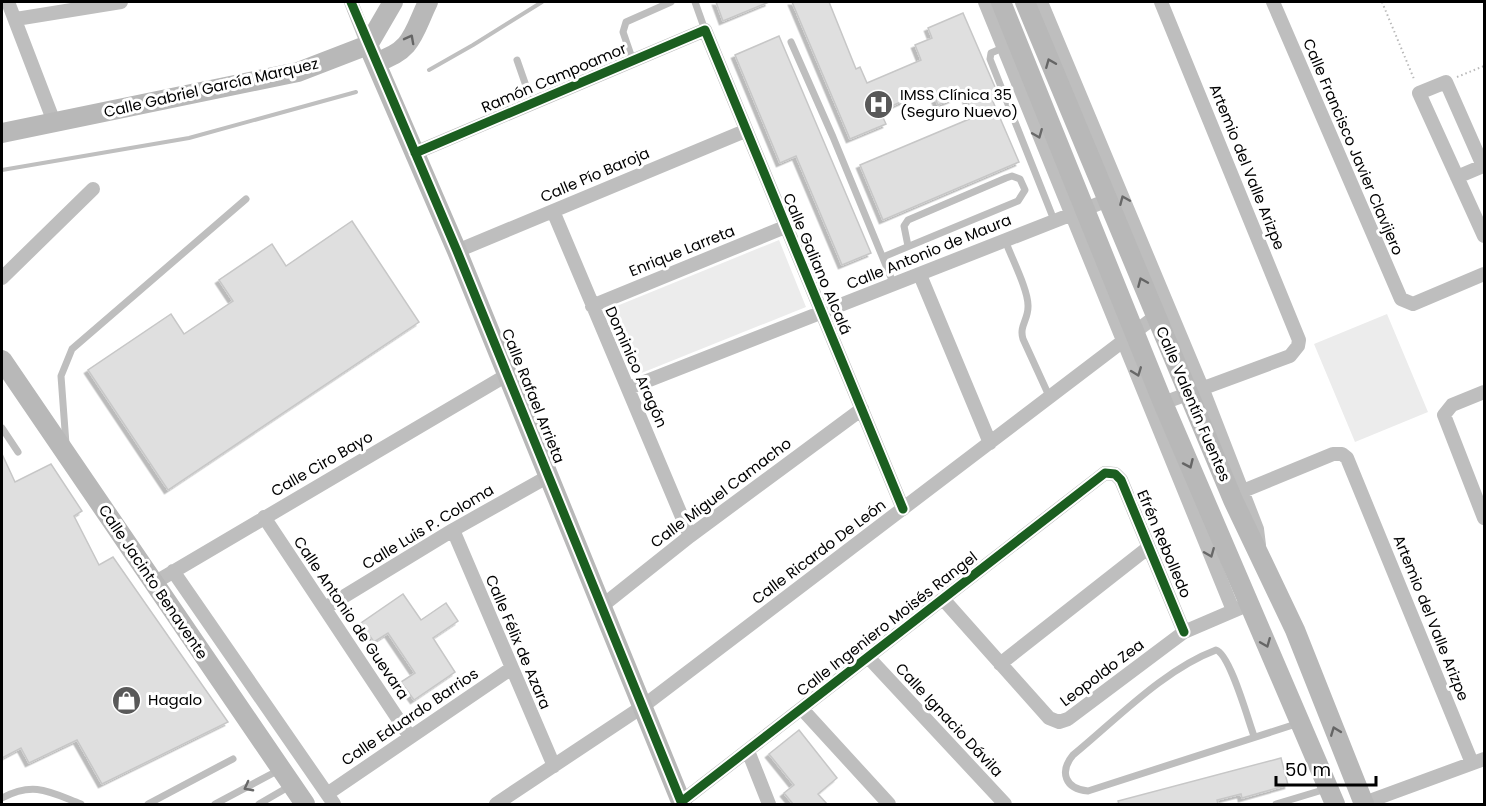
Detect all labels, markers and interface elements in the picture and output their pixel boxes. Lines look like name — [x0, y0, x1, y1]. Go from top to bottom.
one-way arrow — [402, 35, 414, 46]
street label: Calle Francisco Javier Clavijero — [1298, 35, 1409, 258]
street label: Ramón Campoamor — [478, 37, 630, 118]
street label: Calle Gabriel García Marquez — [102, 53, 320, 122]
one-way arrow — [1045, 58, 1057, 69]
street label: Artemio del Valle Arizpe — [1205, 81, 1290, 253]
place label: IMSS Clínica 35 (Seguro Nuevo) — [900, 84, 1018, 122]
hospital icon: IMSS Clínica 35 (Seguro Nuevo) — [863, 88, 895, 120]
one-way arrow — [1031, 128, 1043, 139]
street label: Calle Pío Baroja — [537, 142, 653, 207]
street label: Calle Galiano Alcalá — [778, 190, 857, 338]
one-way arrow — [1119, 195, 1131, 206]
street label: Calle Antonio de Maura — [843, 209, 1014, 294]
street label: Enrique Larreta — [626, 220, 738, 281]
one-way arrow — [1137, 277, 1149, 288]
street label: Dominico Aragón — [600, 303, 673, 431]
street label: Calle Valentín Fuentes — [1151, 323, 1236, 485]
street label: Calle Rafael Arrieta — [497, 325, 570, 466]
one-way arrow — [1130, 366, 1142, 377]
street label: Calle Ciro Bayo — [267, 426, 376, 501]
street label: Calle Miguel Camacho — [646, 433, 795, 553]
one-way arrow — [1182, 458, 1194, 469]
street label: Calle Luis P. Coloma — [358, 479, 497, 574]
street label: Efrén Rebolledo — [1132, 486, 1197, 601]
street label: Calle Ricardo De León — [747, 494, 890, 609]
street label: Calle Jacinto Benavente — [94, 500, 213, 663]
street label: Calle Antonio de Guevara — [289, 532, 414, 703]
street label: Artemio del Valle Arizpe — [1389, 532, 1474, 704]
street label: Calle Ingeniero Moisés Rangel — [792, 546, 981, 701]
one-way arrow — [1203, 547, 1215, 558]
street label: Calle Félix de Azara — [481, 571, 556, 712]
street label: Leopoldo Zea — [1055, 634, 1148, 711]
one-way arrow — [1259, 637, 1271, 648]
street label: Calle Ignacio Dávila — [891, 658, 1008, 781]
street label: Calle Eduardo Barrios — [337, 663, 482, 770]
shop icon: Hagalo — [111, 684, 143, 716]
place label: Hagalo — [148, 689, 202, 710]
one-way arrow — [1330, 726, 1342, 737]
scale bar — [1276, 749, 1376, 787]
text: 50 m — [1285, 757, 1331, 782]
one-way arrow — [244, 780, 254, 791]

